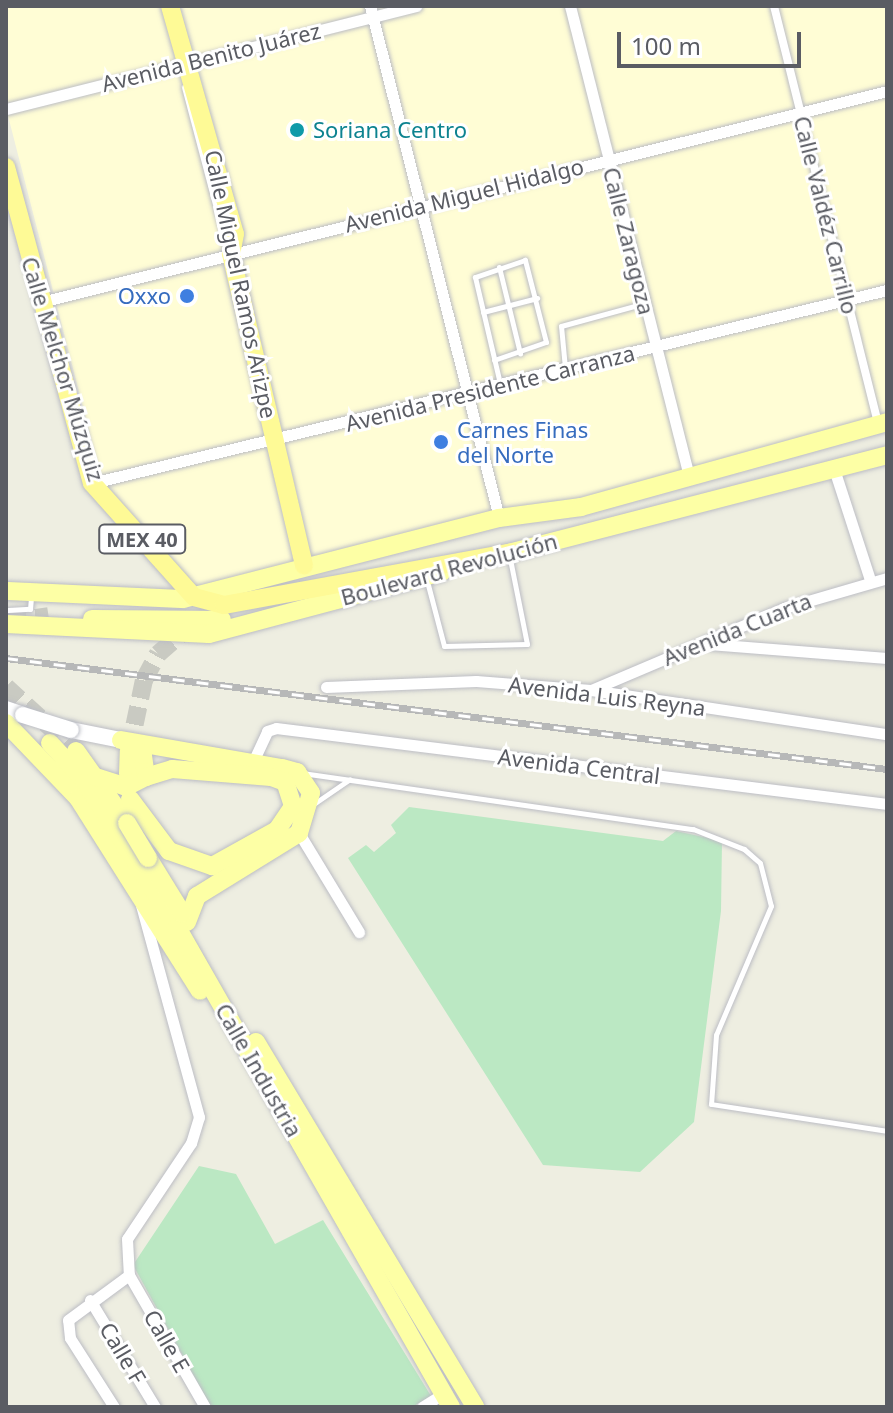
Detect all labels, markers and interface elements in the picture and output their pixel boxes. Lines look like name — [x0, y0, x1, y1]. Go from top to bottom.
scale bar — [621, 16, 805, 66]
street label: Avenida Benito Juárez — [99, 17, 323, 97]
text: 100 m — [631, 29, 701, 62]
street label: Calle Valdéz Carrillo — [789, 113, 863, 317]
place label: Soriana Centro — [313, 117, 467, 143]
marker: Soriana Centro — [288, 121, 306, 139]
street label: Calle Miguel Ramos Arizpe — [200, 147, 282, 421]
street label: Avenida Miguel Hidalgo — [342, 153, 586, 237]
street label: Calle Zaragoza — [598, 165, 660, 317]
street label: Calle Melchor Múzquiz — [16, 254, 110, 484]
place label: Oxxo — [118, 283, 171, 309]
marker: Oxxo — [178, 287, 196, 305]
street label: Avenida Presidente Carranza — [343, 339, 637, 437]
place label: Carnes Finas del Norte — [457, 416, 588, 468]
marker: Carnes Finas del Norte — [432, 433, 450, 451]
road number: MEX 40 — [98, 523, 186, 555]
street label: Boulevard Revolución — [338, 527, 560, 611]
street label: Avenida Cuarta — [659, 587, 815, 671]
street label: Avenida Luis Reyna — [507, 671, 707, 721]
street label: Avenida Central — [496, 743, 662, 789]
street label: Calle Industria — [210, 999, 308, 1141]
street label: Calle E — [139, 1305, 195, 1377]
street label: Calle F — [94, 1317, 152, 1389]

